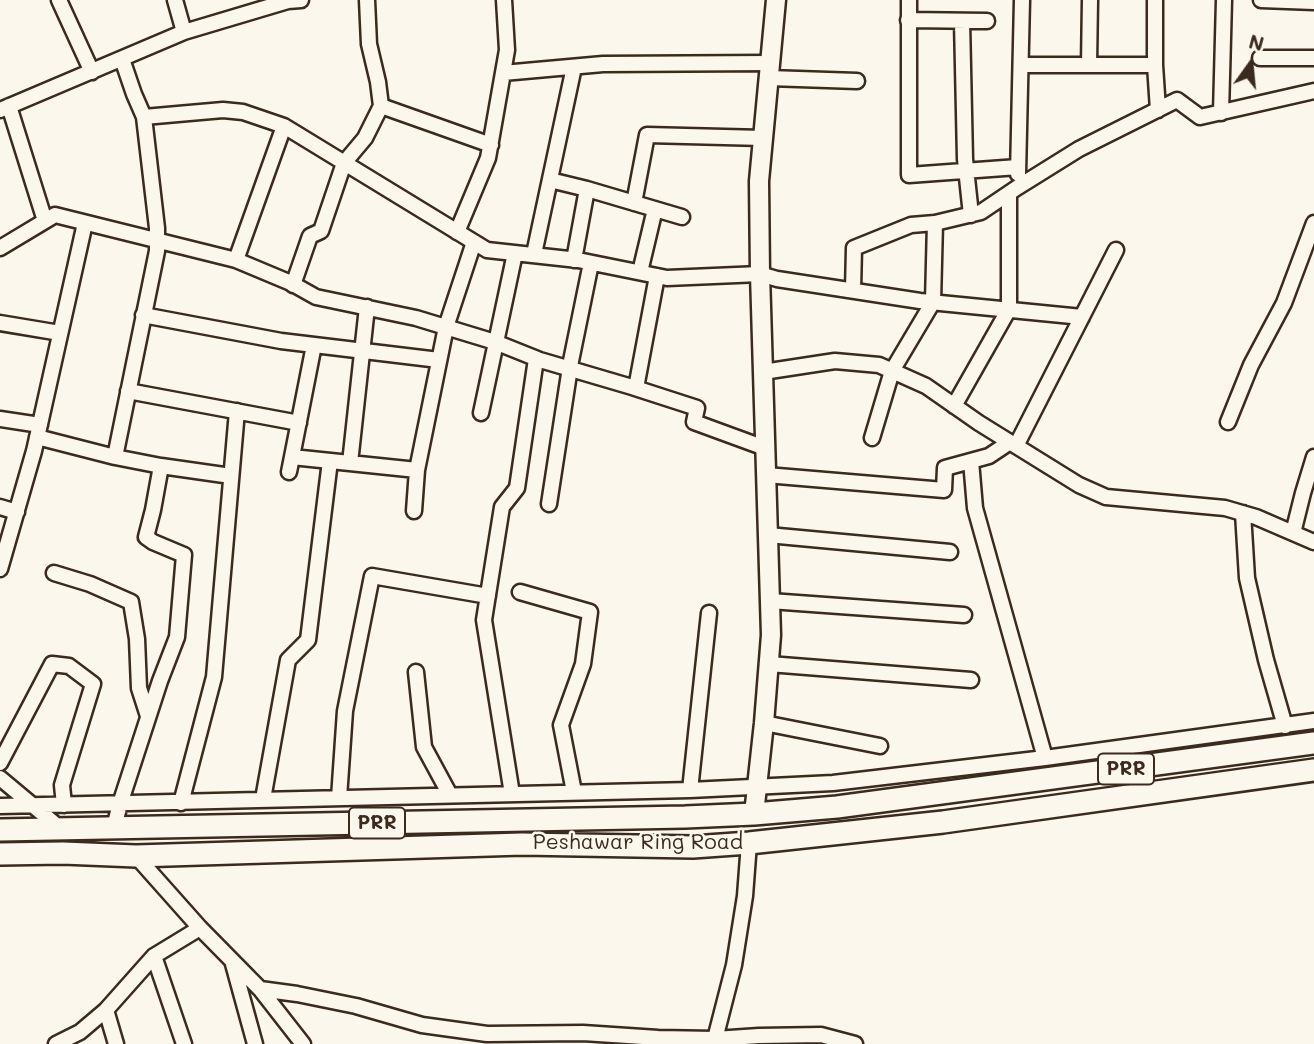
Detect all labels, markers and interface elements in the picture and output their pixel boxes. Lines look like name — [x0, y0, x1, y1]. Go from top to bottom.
north arrow — [1216, 28, 1286, 98]
text: N — [1246, 28, 1267, 56]
road number: PRR — [1098, 754, 1154, 784]
road number: PRR — [349, 808, 405, 838]
street label: Peshawar Ring Road — [533, 830, 743, 856]

